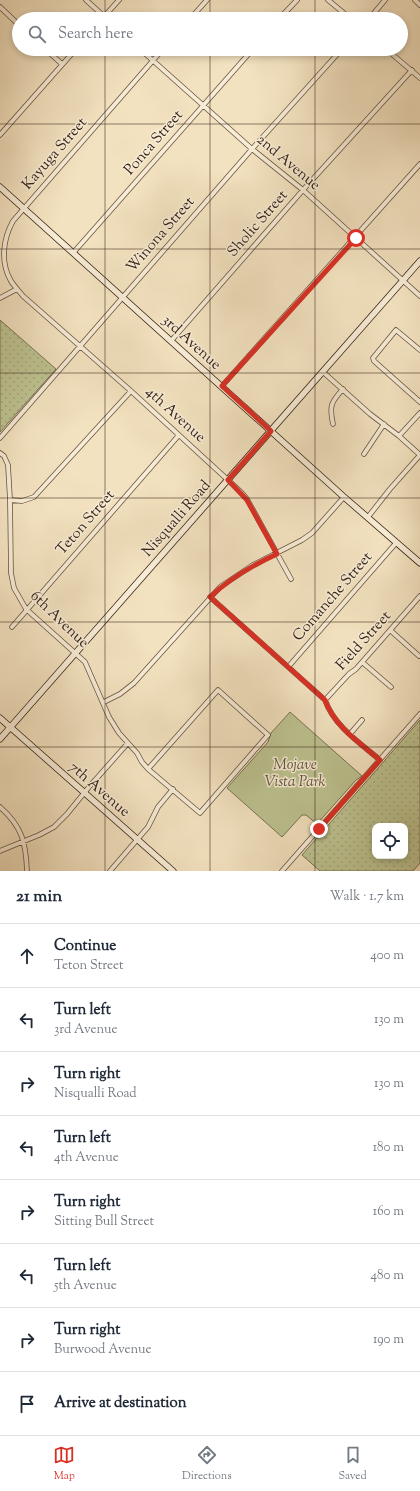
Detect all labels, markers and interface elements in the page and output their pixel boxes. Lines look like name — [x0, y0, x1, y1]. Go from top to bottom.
search box — [12, 12, 408, 56]
icon: search — [26, 23, 48, 45]
text: Search here — [58, 24, 133, 45]
street label: Ponca Street — [120, 106, 188, 180]
street label: Kayuga Street — [18, 113, 92, 195]
street label: 2nd Avenue — [252, 130, 324, 196]
street label: Sholic Street — [223, 186, 293, 262]
street label: Winona Street — [122, 192, 200, 278]
route start — [347, 229, 365, 247]
street label: 3rd Avenue — [157, 311, 225, 375]
street label: 4th Avenue — [140, 382, 210, 448]
street label: Nisqualli Road — [138, 476, 217, 562]
street label: Teton Street — [52, 486, 120, 560]
street label: Comanche Street — [288, 548, 378, 646]
street label: 6th Avenue — [25, 587, 93, 653]
street label: Field Street — [332, 607, 396, 675]
park label: Mojave Vista Park — [265, 755, 326, 793]
street label: 7th Avenue — [64, 758, 134, 822]
route end — [310, 820, 328, 838]
map controls — [372, 823, 408, 859]
button: locate — [372, 823, 408, 859]
text: 21 min — [16, 885, 62, 909]
text: Walk · 1.7 km — [330, 888, 404, 906]
text: Continue — [54, 936, 116, 957]
icon: ahead — [16, 945, 38, 967]
text: 400 m — [370, 947, 404, 965]
text: Teton Street — [54, 957, 124, 975]
text: Turn left — [54, 1000, 111, 1021]
icon: left — [16, 1009, 38, 1031]
text: 130 m — [374, 1011, 404, 1029]
text: 3rd Avenue — [54, 1021, 118, 1039]
text: Turn right — [54, 1064, 120, 1085]
icon: right — [16, 1073, 38, 1095]
text: 130 m — [374, 1075, 404, 1093]
text: Nisqualli Road — [54, 1085, 137, 1103]
text: Turn left — [54, 1128, 111, 1149]
icon: left — [16, 1137, 38, 1159]
text: 180 m — [373, 1139, 404, 1157]
text: 4th Avenue — [54, 1149, 119, 1167]
text: Turn right — [54, 1192, 120, 1213]
icon: right — [16, 1201, 38, 1223]
text: 160 m — [373, 1203, 404, 1221]
text: Sitting Bull Street — [54, 1213, 154, 1231]
text: Turn left — [54, 1256, 111, 1277]
icon: left — [16, 1265, 38, 1287]
text: 480 m — [371, 1267, 404, 1285]
text: 5th Avenue — [54, 1277, 117, 1295]
text: Turn right — [54, 1320, 120, 1341]
icon: right — [16, 1329, 38, 1351]
text: 190 m — [373, 1331, 404, 1349]
text: Burwood Avenue — [54, 1341, 152, 1359]
icon: arrive — [16, 1393, 38, 1415]
text: Arrive at destination — [54, 1393, 187, 1414]
tab: Map — [53, 1444, 75, 1484]
tab: Directions — [182, 1444, 232, 1484]
tab: Saved — [338, 1444, 367, 1484]

